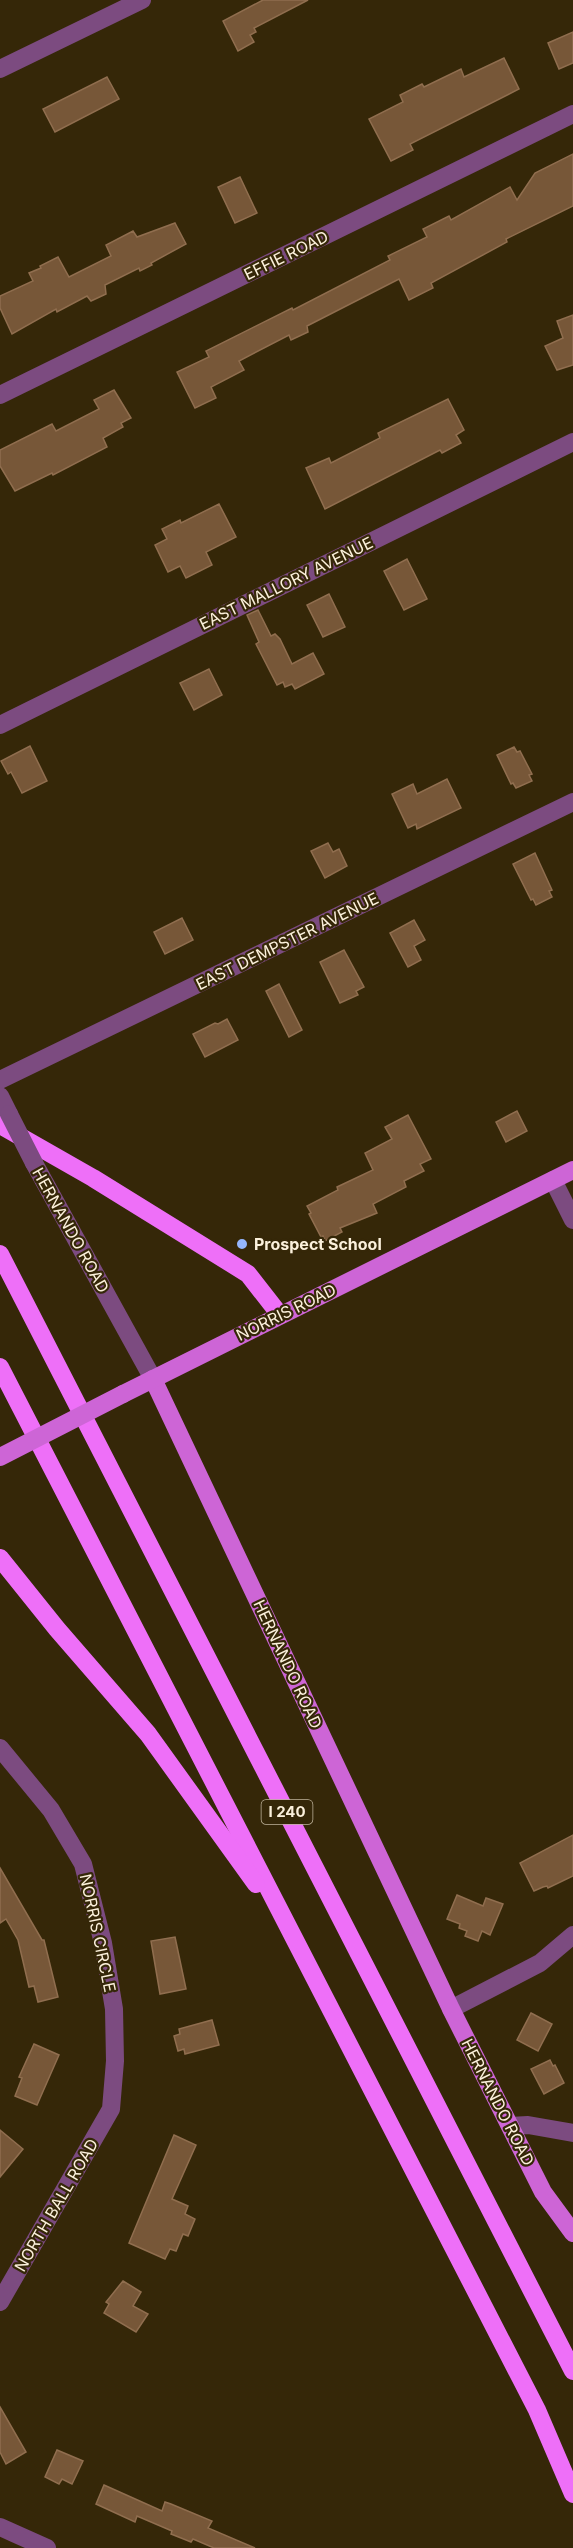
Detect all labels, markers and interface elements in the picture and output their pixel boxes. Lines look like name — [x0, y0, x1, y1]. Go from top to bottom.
street label: EFFIE ROAD — [240, 226, 332, 284]
street label: EAST MALLORY AVENUE — [196, 532, 376, 634]
street label: EAST DEMPSTER AVENUE — [192, 888, 382, 994]
street label: HERNANDO ROAD — [28, 1164, 114, 1296]
place label: Prospect School — [254, 1234, 382, 1254]
marker: Prospect School — [235, 1237, 249, 1251]
street label: NORRIS ROAD — [233, 1279, 339, 1345]
street label: HERNANDO ROAD — [249, 1596, 327, 1732]
road number: I 240 — [262, 1800, 312, 1824]
street label: NORRIS CIRCLE — [76, 1872, 120, 1994]
street label: HERNANDO ROAD — [457, 2035, 539, 2169]
street label: NORTH BALL ROAD — [10, 2135, 102, 2275]

